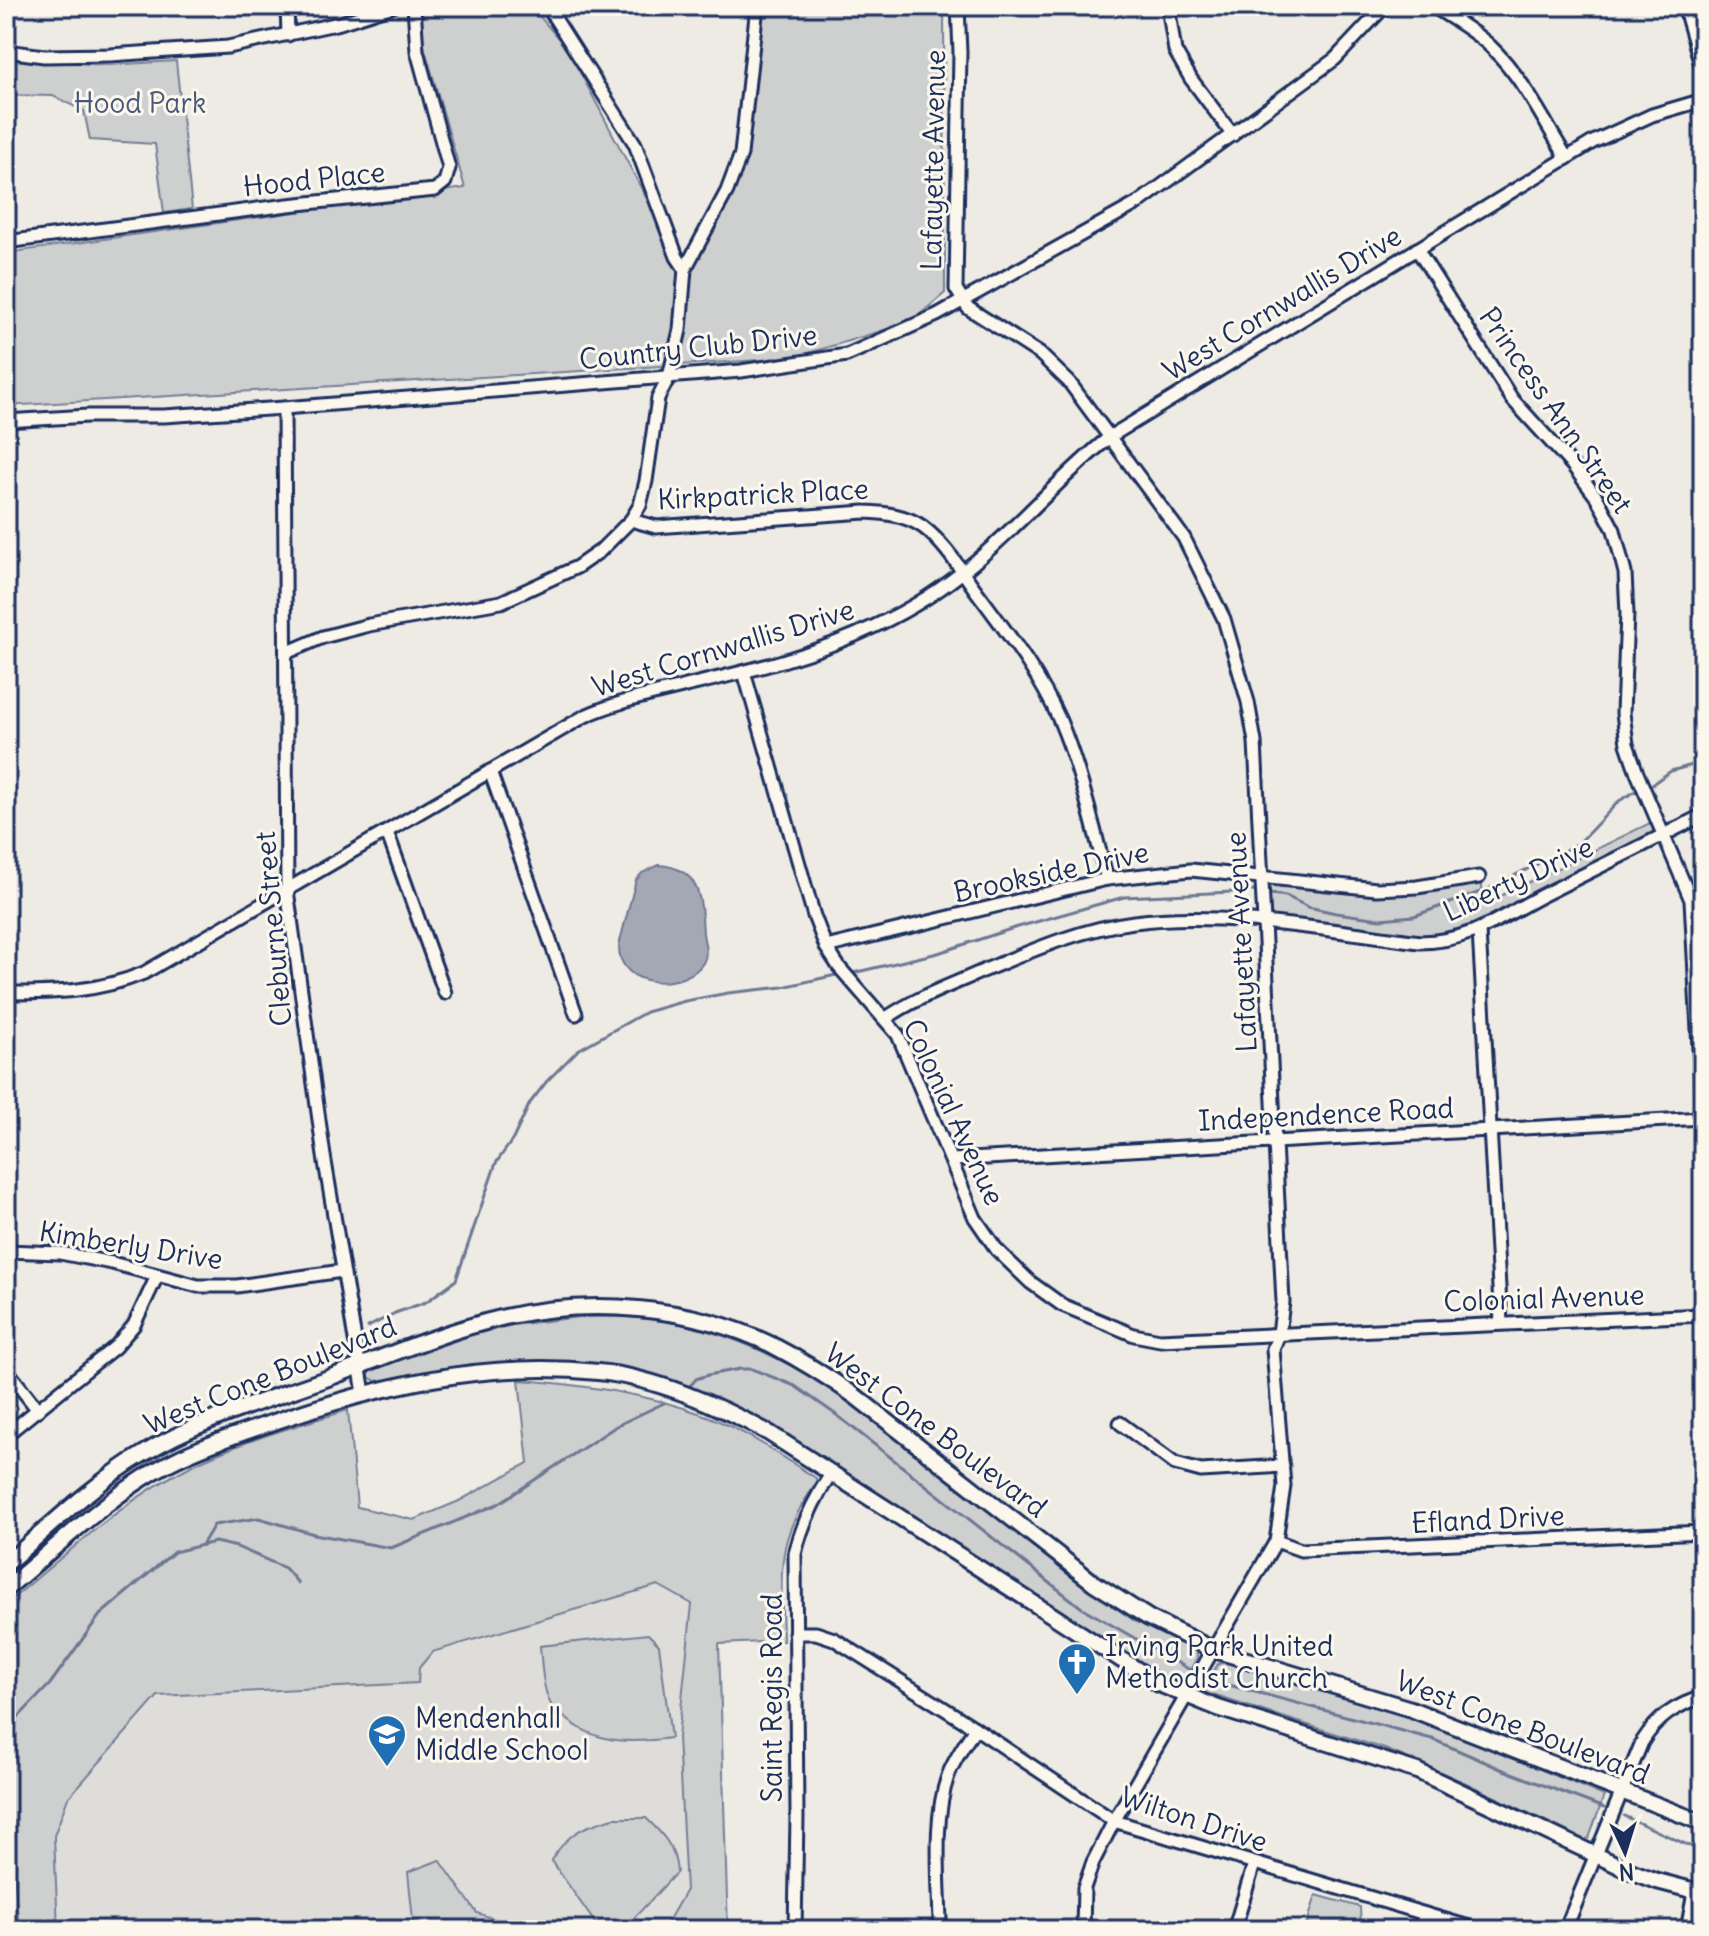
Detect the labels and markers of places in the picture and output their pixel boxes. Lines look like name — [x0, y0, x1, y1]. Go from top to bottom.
place label: Irving Park United Methodist Church — [1105, 1628, 1333, 1696]
church icon: Irving Park United Methodist Church — [1056, 1641, 1098, 1696]
place label: Mendenhall Middle School — [415, 1700, 589, 1768]
school or university icon: Mendenhall Middle School — [366, 1713, 408, 1768]

